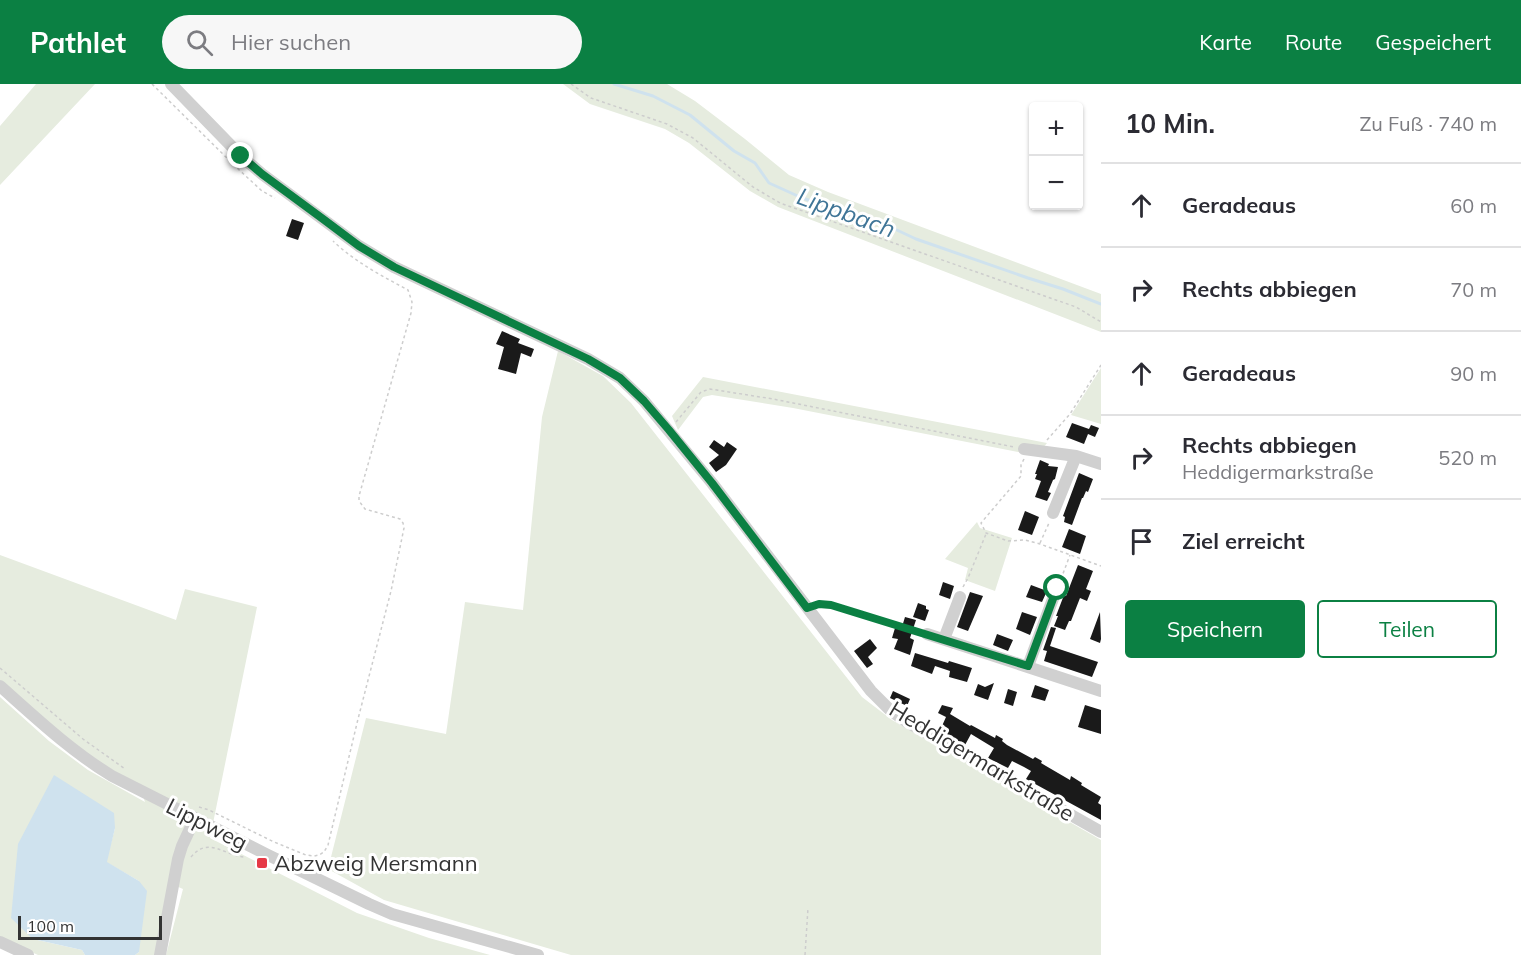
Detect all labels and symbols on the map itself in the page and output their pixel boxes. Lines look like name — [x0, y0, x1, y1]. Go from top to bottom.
route end — [227, 142, 253, 168]
water label: Lippbach — [793, 180, 900, 244]
route start — [1043, 574, 1069, 600]
street label: Heddigermarkstraße — [884, 695, 1080, 827]
street label: Lippweg — [162, 792, 252, 856]
place label: Abzweig Mersmann — [274, 849, 478, 877]
marker: Abzweig Mersmann — [255, 856, 269, 870]
scale bar — [18, 913, 162, 940]

